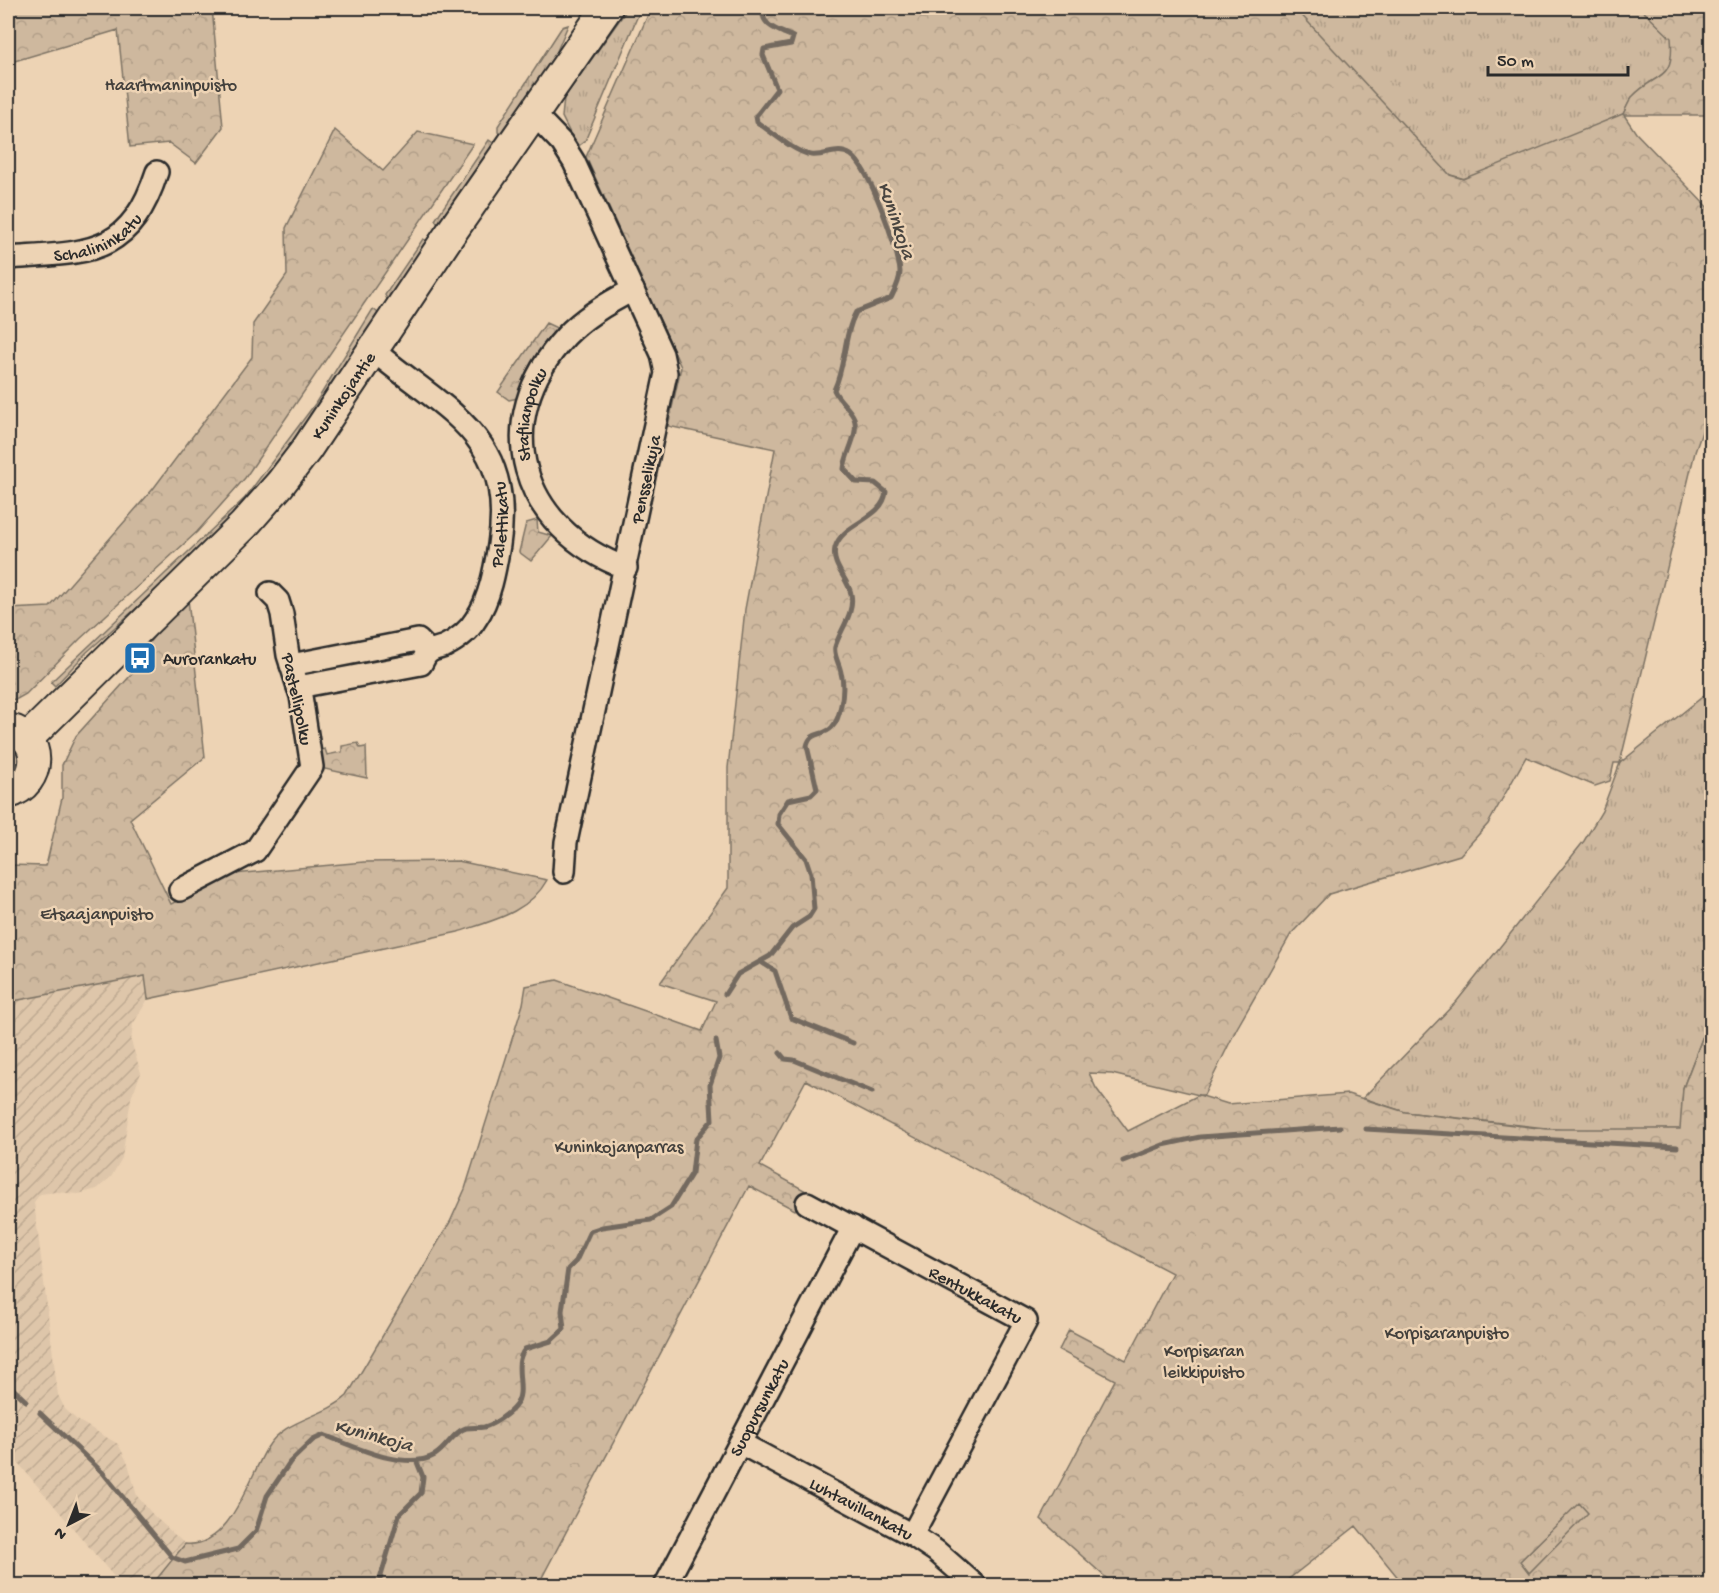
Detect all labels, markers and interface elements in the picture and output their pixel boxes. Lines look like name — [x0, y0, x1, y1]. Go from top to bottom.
scale bar — [1488, 39, 1628, 77]
text: 50 m — [1497, 52, 1534, 73]
park label: Haartmaninpuisto — [105, 76, 237, 97]
water label: Kuninkoja — [871, 180, 919, 264]
street label: Schalininkatu — [53, 210, 148, 268]
street label: Kuninkojantie — [308, 348, 382, 444]
street label: Staflianpolku — [514, 364, 553, 463]
street label: Pensselikuja — [628, 432, 667, 527]
street label: Palettikatu — [487, 479, 515, 570]
bus stop icon: Aurorankatu — [122, 640, 158, 676]
place label: Aurorankatu — [163, 650, 257, 671]
street label: Pastellipolku — [275, 651, 316, 748]
park label: Etsaajanpuisto — [40, 905, 154, 926]
park label: Kuninkojanparras — [555, 1138, 685, 1159]
street label: Rentukkakatu — [925, 1263, 1026, 1330]
park label: Korpisaranpuisto — [1385, 1324, 1509, 1345]
park label: Korpisaran leikkipuisto — [1163, 1342, 1245, 1384]
street label: Suopursunkatu — [727, 1355, 795, 1461]
water label: Kuninkoja — [331, 1416, 417, 1459]
street label: Luhtavillankatu — [805, 1474, 916, 1547]
north arrow — [39, 1494, 99, 1554]
text: N — [51, 1522, 72, 1543]

